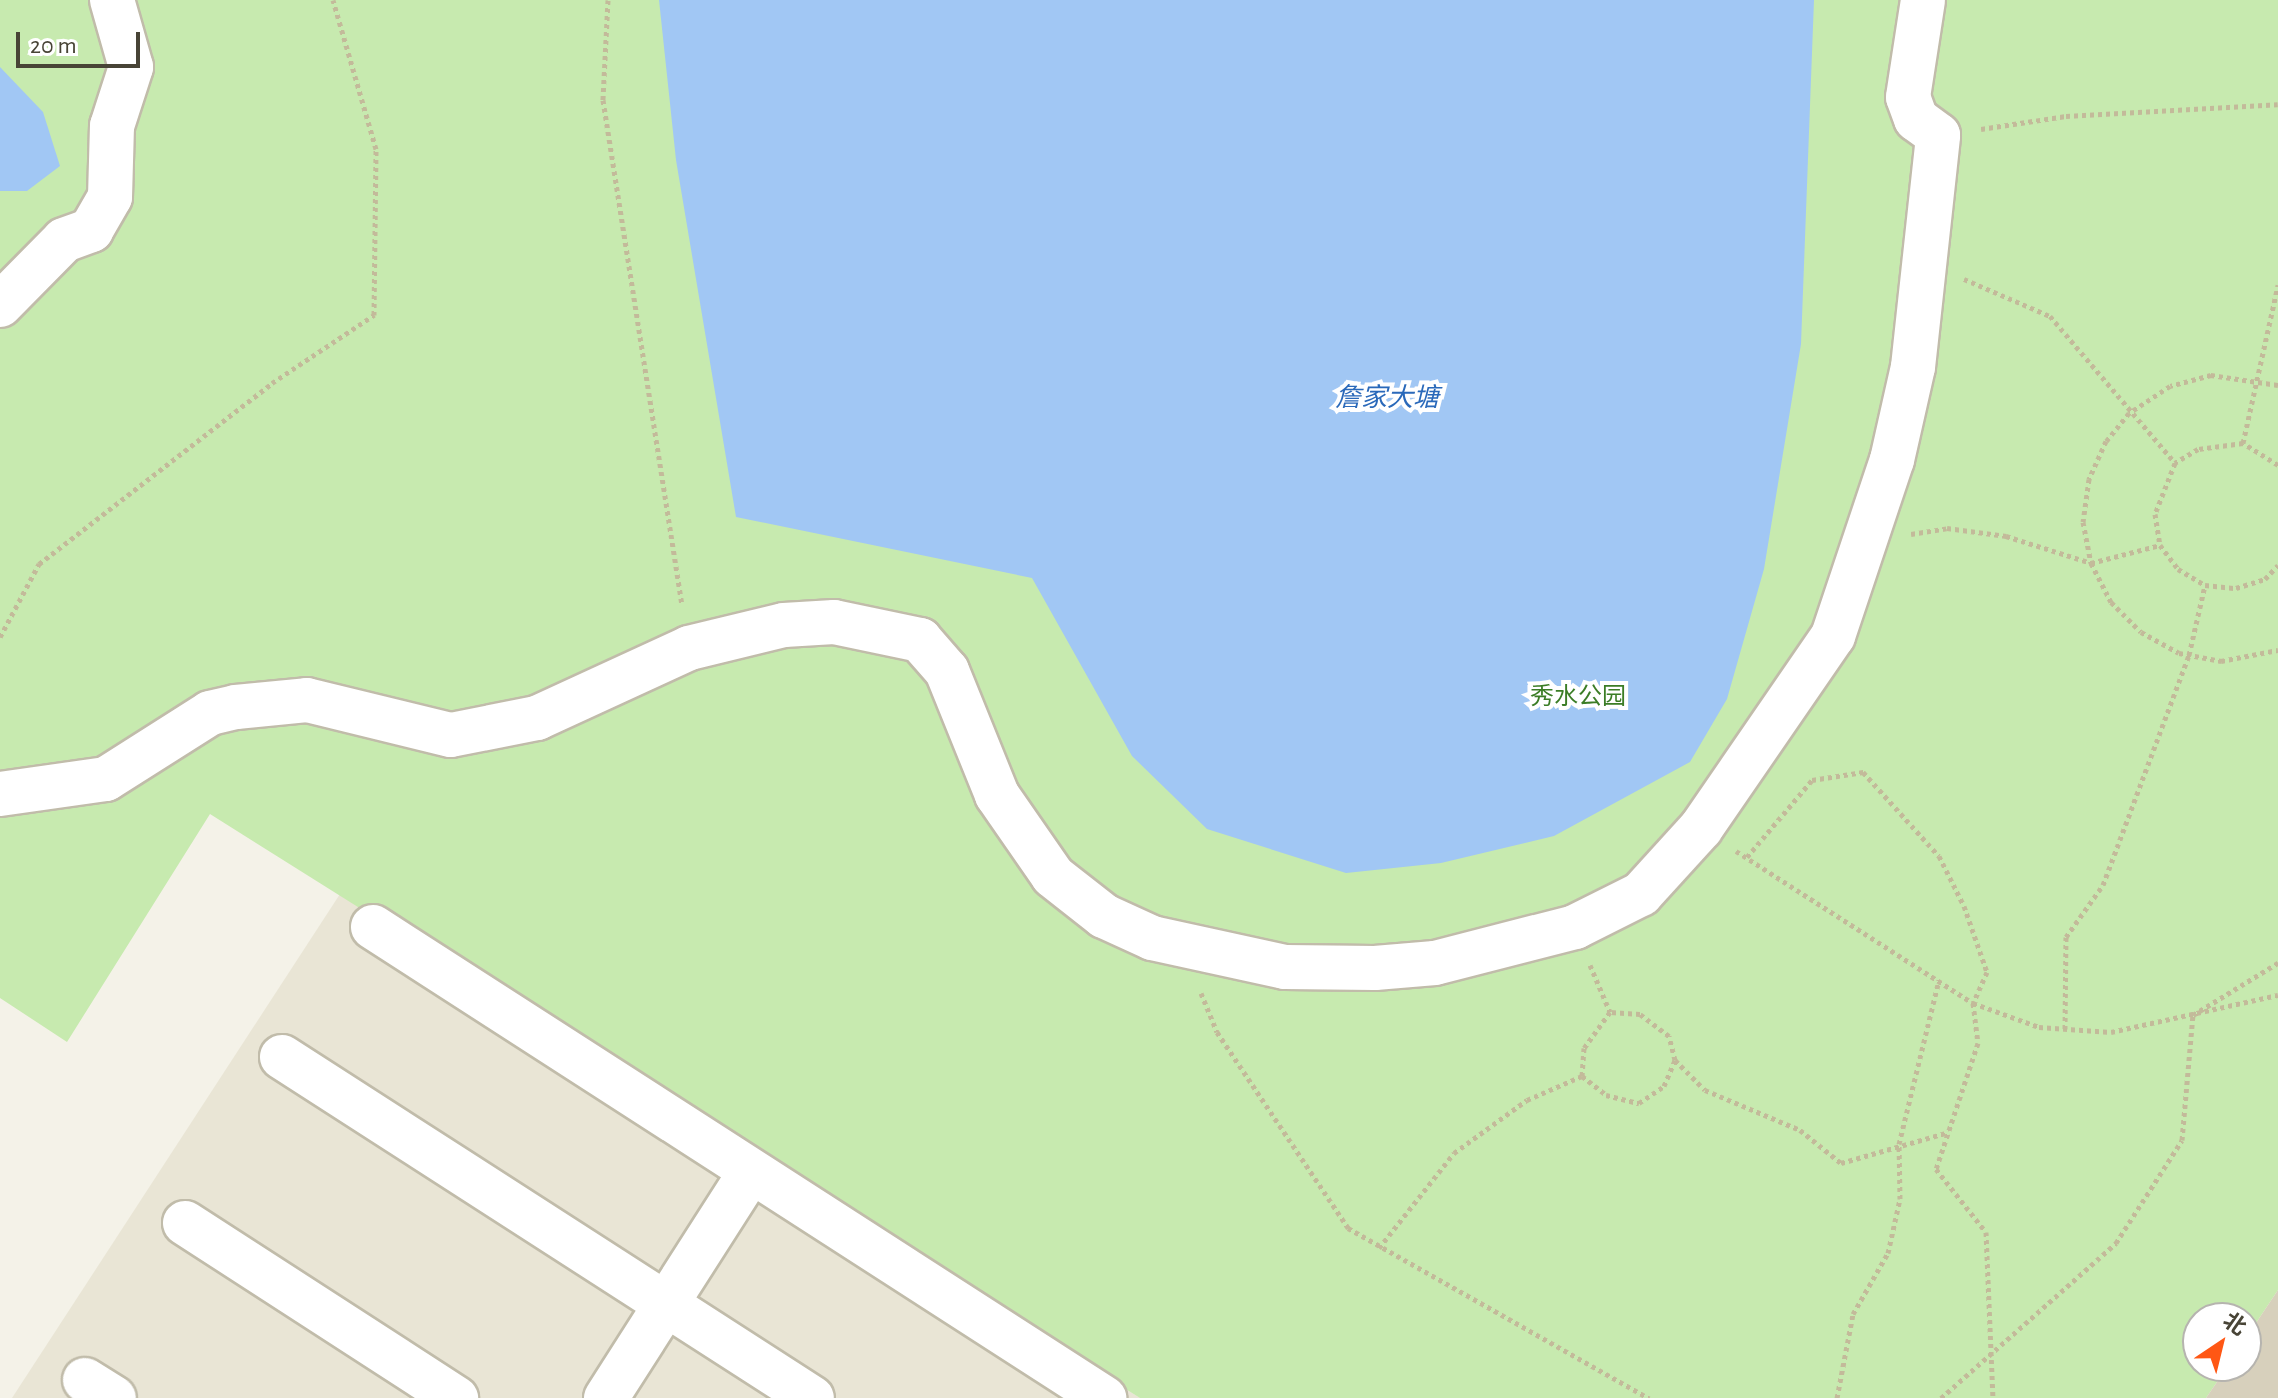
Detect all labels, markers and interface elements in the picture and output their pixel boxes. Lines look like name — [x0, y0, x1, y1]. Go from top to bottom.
scale bar — [20, 16, 144, 66]
text: 20 m — [30, 34, 77, 58]
water label: 詹家大塘 — [1335, 383, 1439, 415]
park label: 秀水公园 — [1530, 684, 1626, 712]
north arrow — [2182, 1302, 2262, 1382]
text: 北 — [2219, 1309, 2250, 1339]

